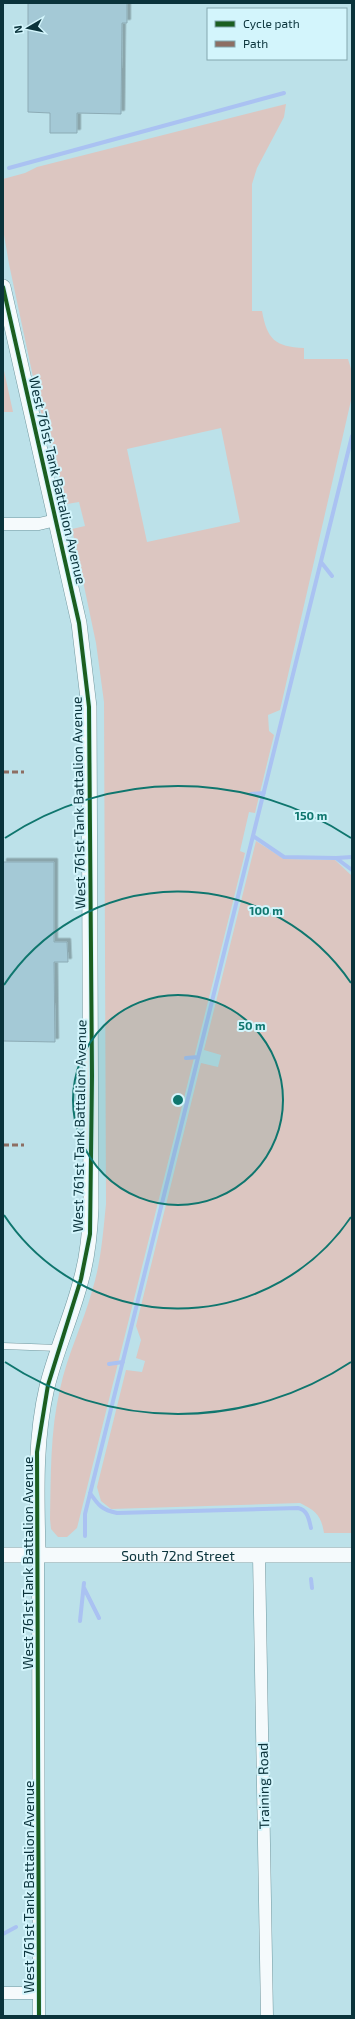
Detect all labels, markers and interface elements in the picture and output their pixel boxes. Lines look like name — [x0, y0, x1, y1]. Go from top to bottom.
north arrow — [8, 8, 48, 48]
legend — [207, 8, 347, 60]
text: Cycle path — [243, 16, 300, 30]
text: N — [11, 25, 25, 35]
text: Path — [243, 36, 268, 50]
street label: West 761st Tank Battalion Avenue — [26, 374, 90, 586]
street label: West 761st Tank Battalion Avenue — [68, 696, 88, 910]
text: 150 m — [295, 808, 327, 822]
text: 100 m — [249, 903, 283, 917]
text: 50 m — [238, 1018, 266, 1032]
street label: West 761st Tank Battalion Avenue — [69, 1019, 89, 1233]
centre of rings — [171, 1093, 185, 1107]
street label: West 761st Tank Battalion Avenue — [19, 1457, 36, 1669]
street label: South 72nd Street — [121, 1547, 235, 1564]
street label: Training Road — [254, 1743, 272, 1829]
street label: West 761st Tank Battalion Avenue — [20, 1781, 37, 1993]

